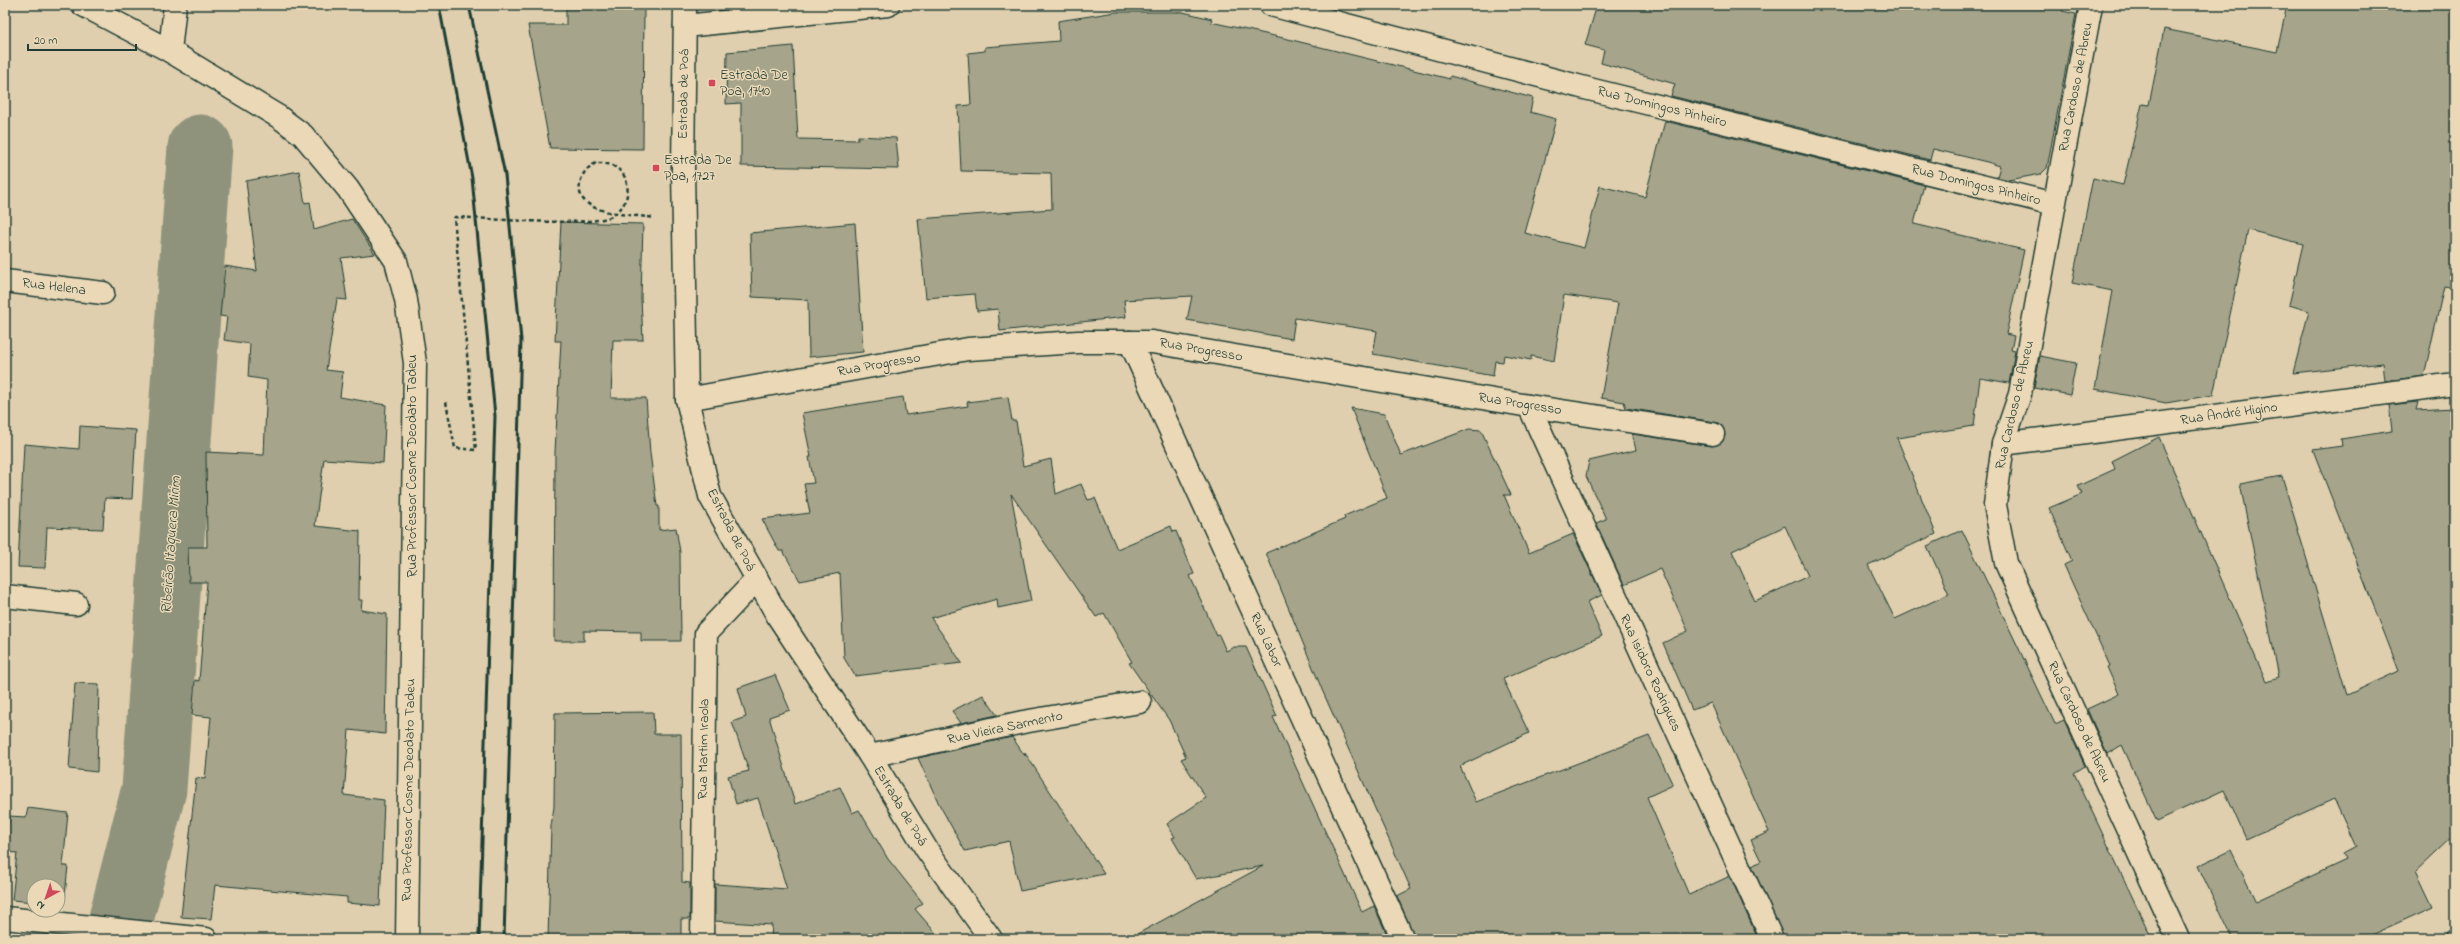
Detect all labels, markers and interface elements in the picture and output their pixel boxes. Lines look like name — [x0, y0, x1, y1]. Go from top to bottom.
street label: Rua Cardoso de Abreu — [2053, 20, 2099, 154]
scale bar — [28, 26, 136, 52]
text: 20 m — [34, 32, 57, 50]
street label: Estrada de Poá — [673, 49, 695, 139]
place label: Estrada De Poa, 1740 — [720, 65, 788, 102]
marker: Estrada De Poa, 1740 — [707, 78, 717, 88]
street label: Rua Domingos Pinheiro — [1595, 81, 1729, 134]
place label: Estrada De Poa, 1727 — [664, 150, 732, 187]
street label: Rua Domingos Pinheiro — [1909, 159, 2043, 212]
marker: Estrada De Poa, 1727 — [651, 163, 661, 173]
street label: Rua Helena — [21, 273, 87, 301]
street label: Rua Progresso — [1158, 332, 1244, 369]
street label: Rua Cardoso de Abreu — [1990, 338, 2040, 472]
street label: Rua Progresso — [836, 347, 922, 384]
street label: Rua Professor Cosme Deodato Tadeu — [402, 354, 423, 577]
street label: Rua Progresso — [1477, 387, 1563, 422]
street label: Rua André Higino — [2179, 397, 2279, 432]
water label: Ribeirão Itaquera Mirim — [155, 475, 187, 614]
street label: Estrada de Poá — [701, 485, 761, 575]
street label: Rua Labor — [1244, 609, 1288, 672]
street label: Rua Isidoro Rodrigues — [1613, 611, 1686, 736]
street label: Rua Cardoso de Abreu — [2042, 658, 2116, 786]
street label: Rua Professor Cosme Deodato Tadeu — [397, 678, 421, 902]
street label: Rua Martim Iraola — [693, 698, 715, 800]
street label: Rua Vieira Sarmento — [945, 705, 1065, 751]
street label: Estrada de Poá — [868, 762, 932, 850]
north arrow — [26, 878, 66, 918]
text: N — [32, 896, 48, 913]

